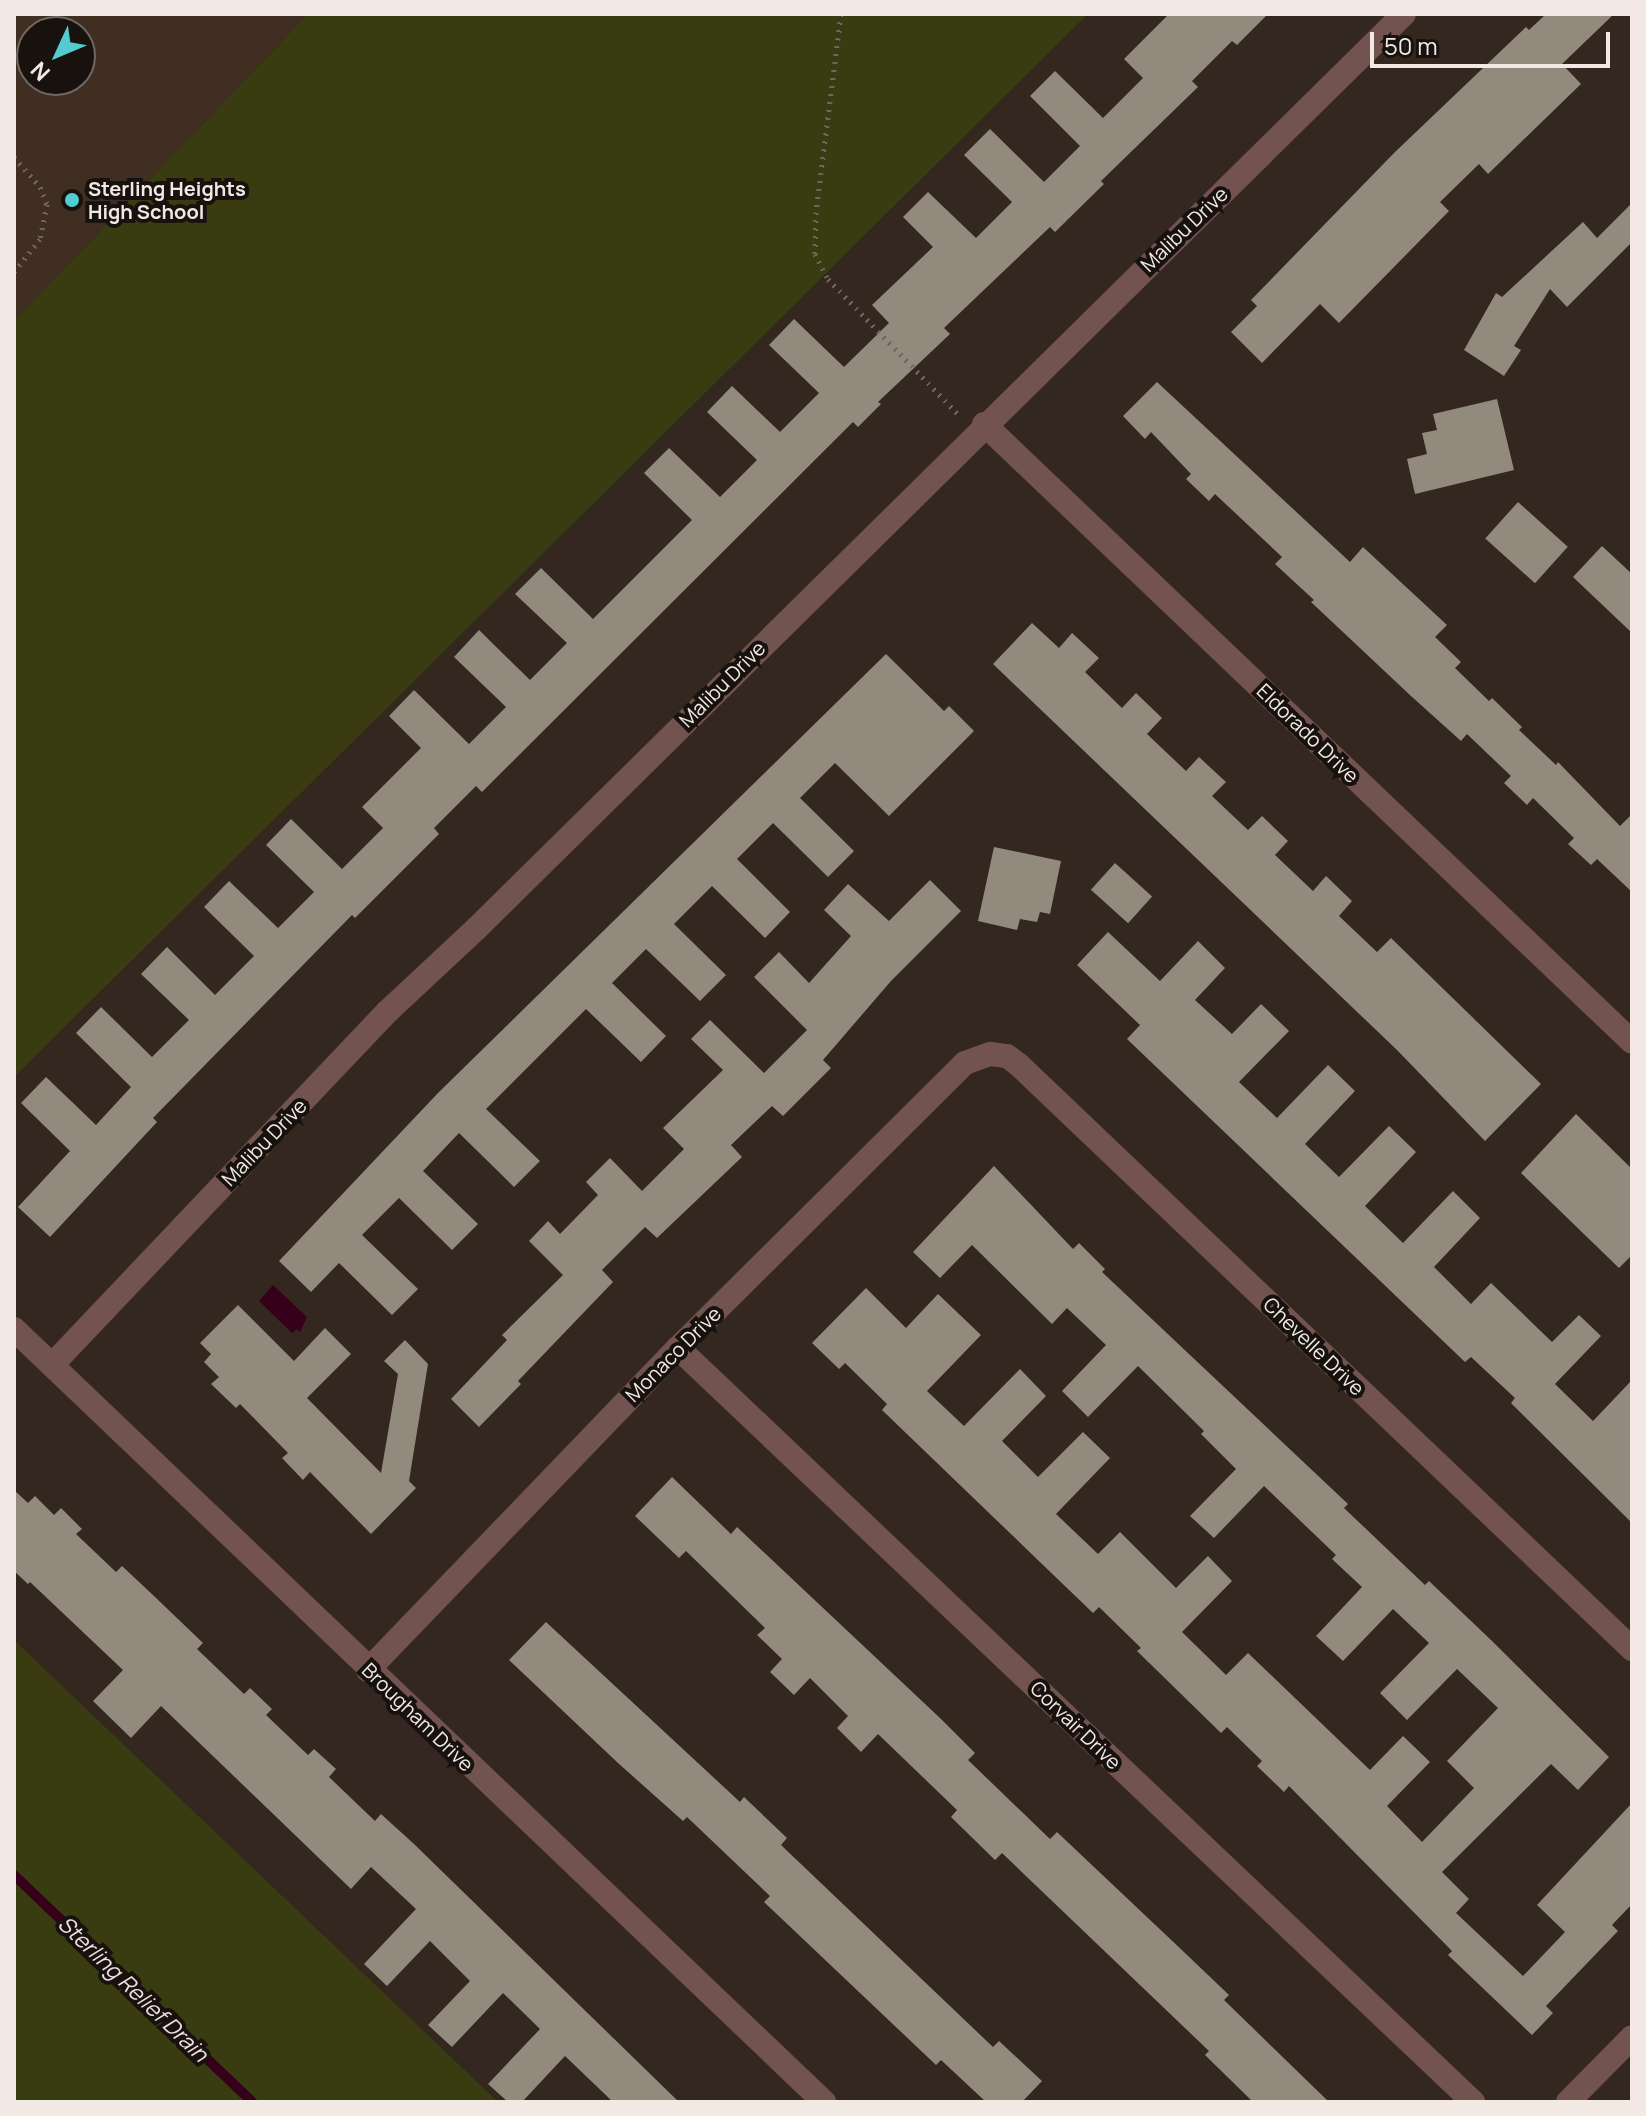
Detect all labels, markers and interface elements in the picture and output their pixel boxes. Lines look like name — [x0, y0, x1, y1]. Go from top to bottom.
north arrow — [16, 16, 96, 96]
scale bar — [1374, 16, 1614, 66]
text: 50 m — [1384, 29, 1438, 62]
text: N — [24, 55, 56, 87]
place label: Sterling Heights High School — [88, 176, 246, 223]
street label: Malibu Drive — [1135, 182, 1233, 276]
marker: Sterling Heights High School — [63, 191, 81, 209]
street label: Malibu Drive — [674, 636, 770, 732]
street label: Eldorado Drive — [1252, 678, 1364, 788]
street label: Malibu Drive — [217, 1093, 311, 1191]
street label: Chevelle Drive — [1259, 1292, 1369, 1400]
street label: Monaco Drive — [620, 1301, 726, 1407]
street label: Brougham Drive — [357, 1658, 479, 1776]
street label: Corvair Drive — [1026, 1676, 1126, 1774]
water label: Sterling Relief Drain — [53, 1911, 213, 2067]

